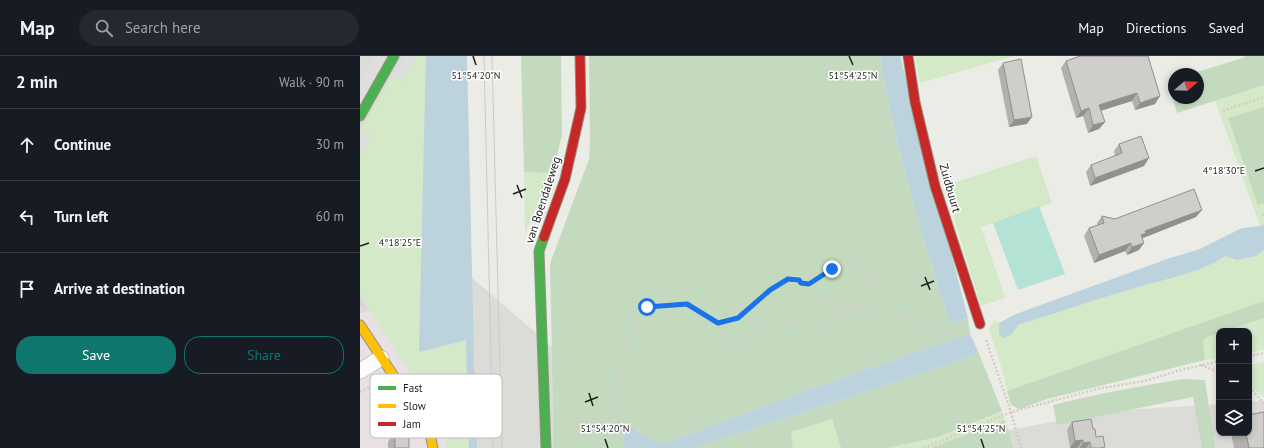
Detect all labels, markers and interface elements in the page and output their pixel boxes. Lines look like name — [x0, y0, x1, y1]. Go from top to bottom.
search box — [79, 10, 359, 46]
text: Map — [20, 16, 55, 40]
icon: search — [93, 17, 115, 39]
text: Search here — [125, 18, 201, 37]
text: Map — [1078, 19, 1104, 37]
text: Directions — [1126, 19, 1186, 37]
text: Saved — [1208, 19, 1244, 37]
north arrow — [1168, 68, 1204, 104]
text: 51°54'20"N — [451, 69, 501, 82]
text: 51°54'25"N — [828, 69, 878, 82]
text: 2 min — [16, 71, 57, 93]
text: Walk · 90 m — [279, 74, 344, 91]
icon: ahead — [16, 134, 38, 156]
text: Continue — [54, 135, 111, 154]
text: 30 m — [316, 136, 344, 153]
street label: van Boendaleweg — [521, 154, 564, 245]
street label: Zuidbuurt — [936, 162, 965, 214]
text: 4°18'30"E — [1203, 164, 1245, 177]
icon: left — [16, 206, 38, 228]
text: Turn left — [54, 207, 108, 226]
text: 60 m — [316, 208, 344, 225]
text: 4°18'25"E — [379, 236, 421, 249]
route end — [823, 260, 841, 278]
icon: arrive — [16, 278, 38, 300]
text: Arrive at destination — [54, 279, 185, 298]
route start — [638, 298, 656, 316]
map controls — [1216, 328, 1252, 436]
button: + — [1216, 328, 1252, 364]
button: Save — [16, 336, 176, 374]
button: Share — [184, 336, 344, 374]
button: − — [1216, 364, 1252, 400]
legend — [370, 374, 502, 438]
text: Fast — [403, 381, 423, 395]
text: Slow — [403, 399, 426, 413]
button: layers — [1216, 400, 1252, 436]
text: Jam — [402, 417, 421, 431]
text: 51°54'20"N — [580, 422, 630, 435]
text: 51°54'25"N — [956, 422, 1006, 435]

